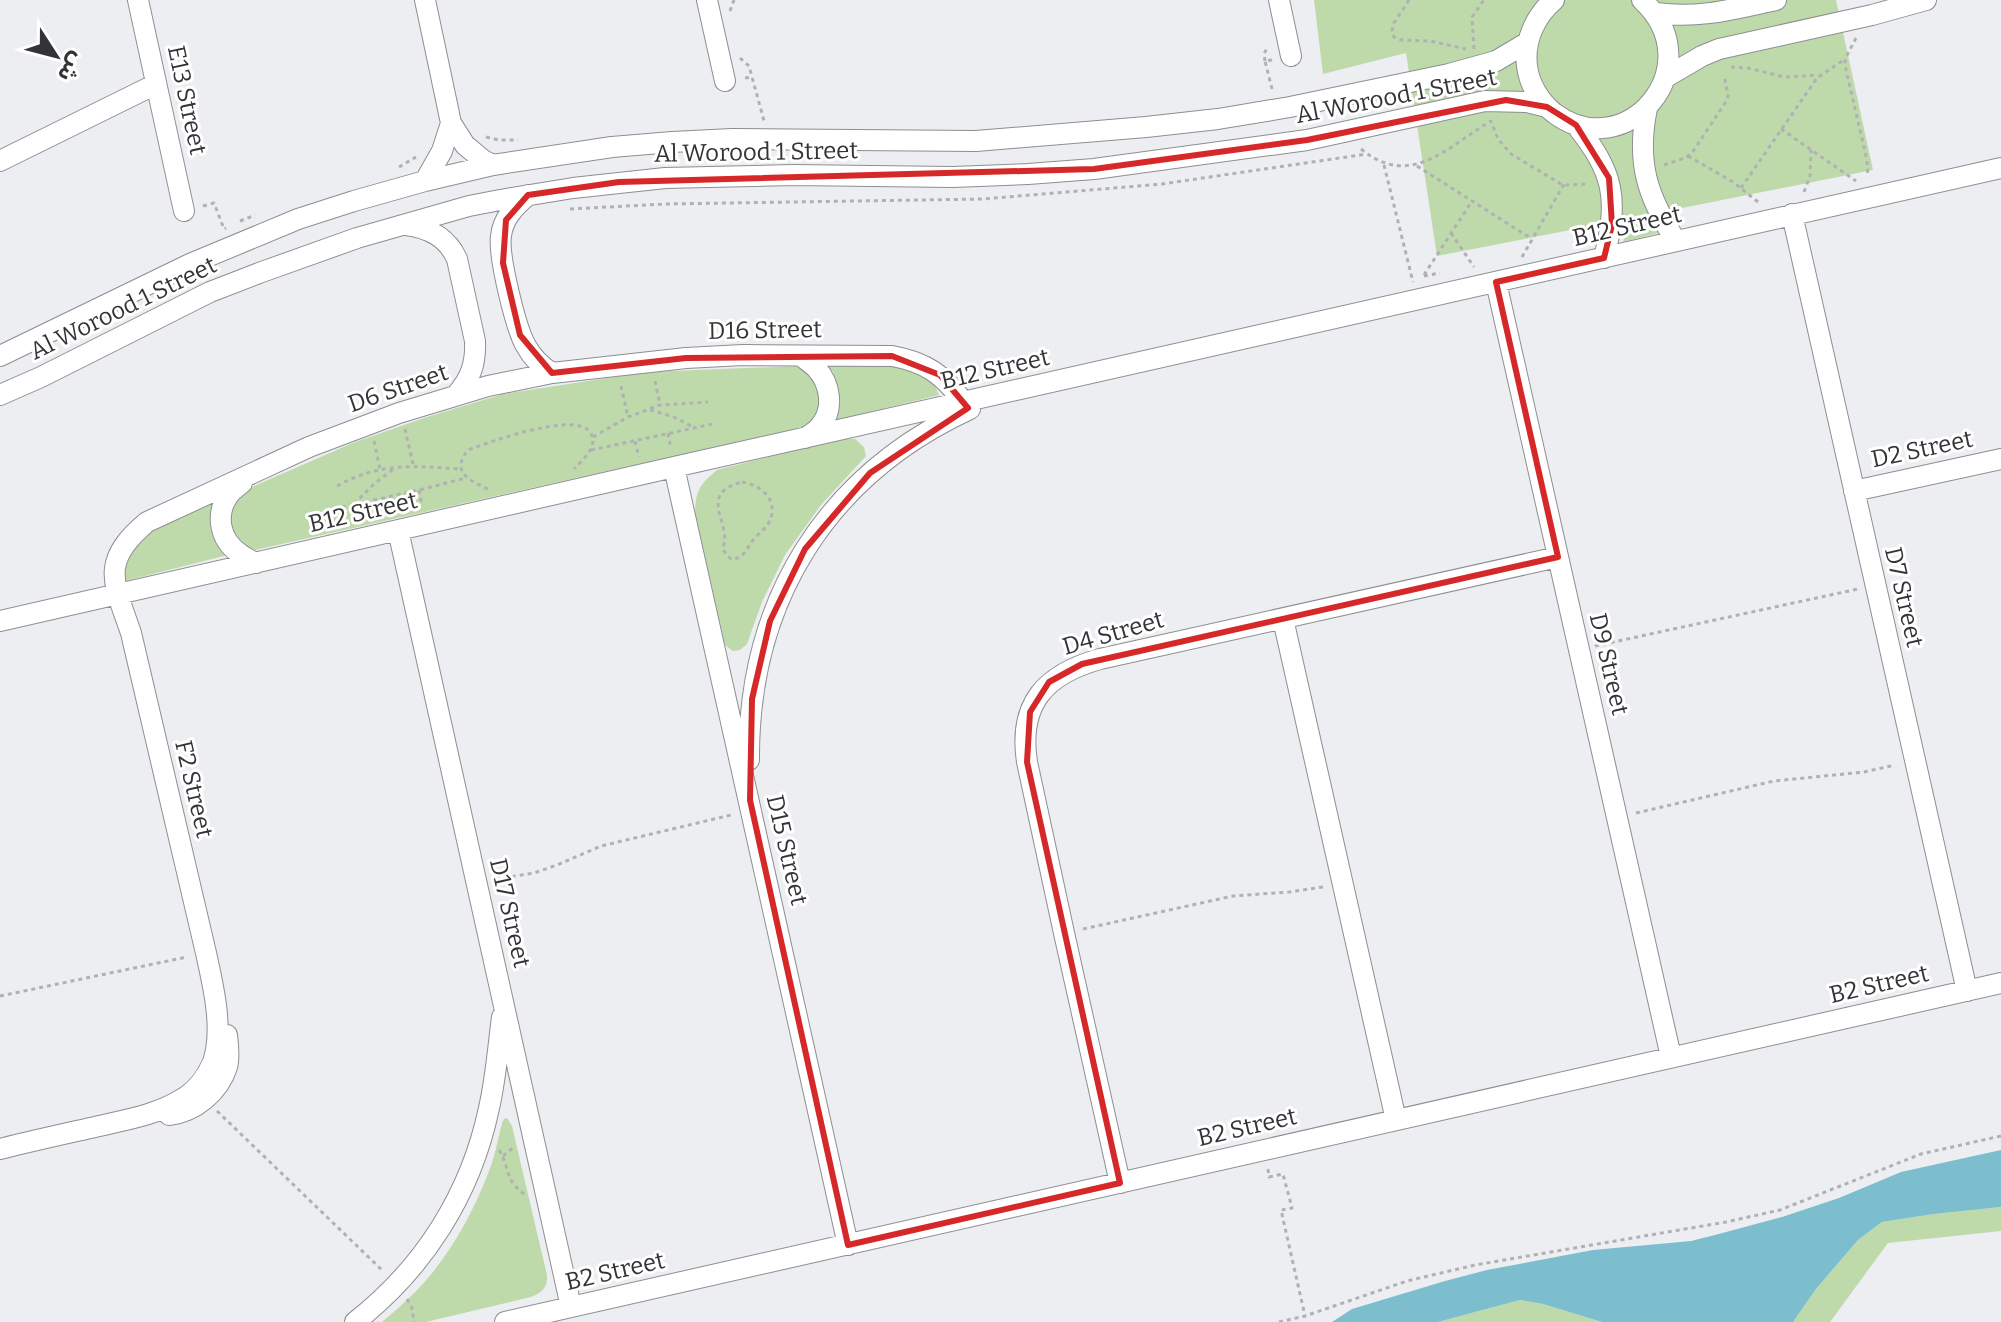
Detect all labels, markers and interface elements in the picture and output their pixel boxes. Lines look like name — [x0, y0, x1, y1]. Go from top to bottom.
north arrow — [16, 16, 96, 96]
street label: E13 Street — [162, 43, 212, 157]
text: ش — [52, 47, 92, 88]
street label: Al Worood 1 Street — [1293, 63, 1499, 129]
street label: Al Worood 1 Street — [654, 136, 859, 168]
street label: B12 Street — [1570, 200, 1684, 252]
street label: Al Worood 1 Street — [25, 251, 221, 365]
street label: D16 Street — [708, 315, 822, 345]
street label: B12 Street — [938, 343, 1052, 395]
street label: D6 Street — [344, 358, 452, 418]
street label: D2 Street — [1869, 425, 1976, 473]
street label: B12 Street — [306, 486, 420, 538]
street label: D7 Street — [1879, 544, 1929, 650]
street label: D4 Street — [1059, 605, 1167, 661]
street label: D9 Street — [1584, 610, 1634, 718]
street label: F2 Street — [169, 738, 219, 841]
street label: D15 Street — [761, 792, 813, 908]
street label: D17 Street — [484, 856, 536, 971]
street label: B2 Street — [1827, 959, 1932, 1009]
street label: B2 Street — [1195, 1102, 1300, 1152]
street label: B2 Street — [563, 1246, 668, 1296]

